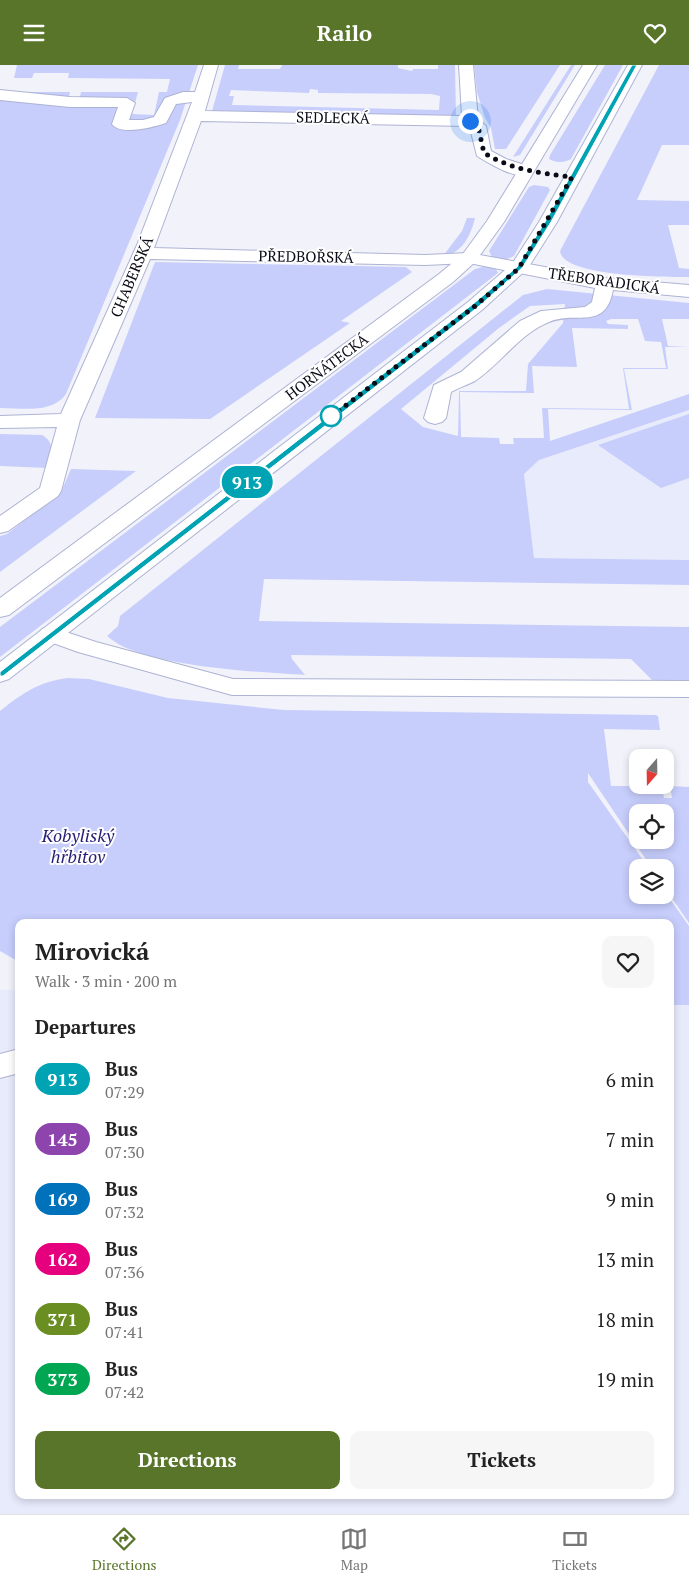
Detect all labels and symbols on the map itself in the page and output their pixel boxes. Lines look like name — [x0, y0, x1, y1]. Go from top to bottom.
street label: SEDLECKÁ — [296, 106, 371, 128]
your location — [458, 109, 483, 134]
street label: CHABERSKÁ — [105, 232, 157, 320]
street label: PŘEDBOŘSKÁ — [258, 245, 355, 267]
street label: TŘEBORADICKÁ — [547, 262, 662, 298]
street label: HORŇÁTECKÁ — [281, 328, 372, 404]
unlabelled marker — [320, 405, 342, 427]
line badge: 913 — [218, 466, 276, 498]
north arrow — [629, 749, 674, 794]
park label: Kobyliský hřbitov — [41, 823, 115, 868]

